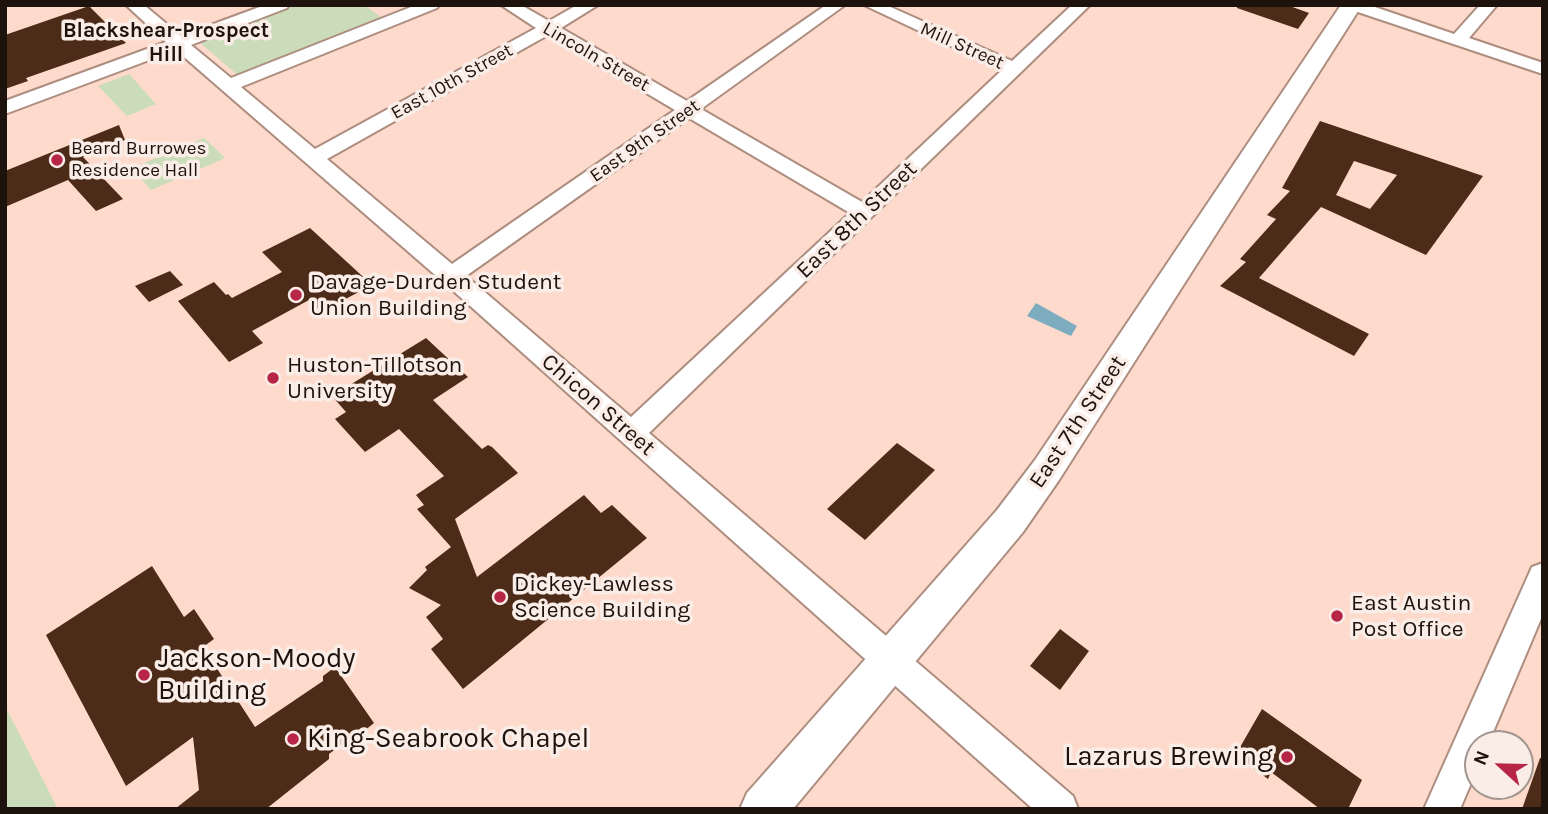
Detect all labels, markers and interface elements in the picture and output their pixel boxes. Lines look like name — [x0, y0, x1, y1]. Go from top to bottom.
street label: Lincoln Street — [538, 17, 654, 97]
street label: Mill Street — [917, 17, 1007, 75]
district label: Blackshear-Prospect Hill — [63, 18, 269, 68]
street label: East 10th Street — [387, 39, 517, 125]
street label: East 9th Street — [586, 95, 704, 187]
place label: Beard Burrowes Residence Hall — [71, 138, 207, 182]
marker: Beard Burrowes Residence Hall — [49, 152, 65, 168]
street label: East 8th Street — [791, 156, 923, 284]
place label: Davage-Durden Student Union Building — [310, 268, 562, 322]
marker: Davage-Durden Student Union Building — [288, 287, 304, 303]
street label: Chicon Street — [535, 348, 661, 462]
place label: Huston-Tillotson University — [287, 351, 462, 405]
street label: East 7th Street — [1024, 351, 1132, 493]
marker: Huston-Tillotson University — [265, 370, 281, 386]
place label: Dickey-Lawless Science Building — [514, 570, 690, 624]
marker: Dickey-Lawless Science Building — [492, 589, 508, 605]
place label: East Austin Post Office — [1351, 589, 1471, 643]
marker: East Austin Post Office — [1329, 608, 1345, 624]
place label: Jackson-Moody Building — [158, 642, 356, 708]
marker: Jackson-Moody Building — [136, 667, 152, 683]
place label: King-Seabrook Chapel — [307, 722, 589, 756]
north arrow — [1464, 730, 1534, 800]
marker: King-Seabrook Chapel — [285, 731, 301, 747]
place label: Lazarus Brewing — [1064, 740, 1273, 774]
text: N — [1469, 747, 1494, 768]
marker: Lazarus Brewing — [1279, 749, 1295, 765]

